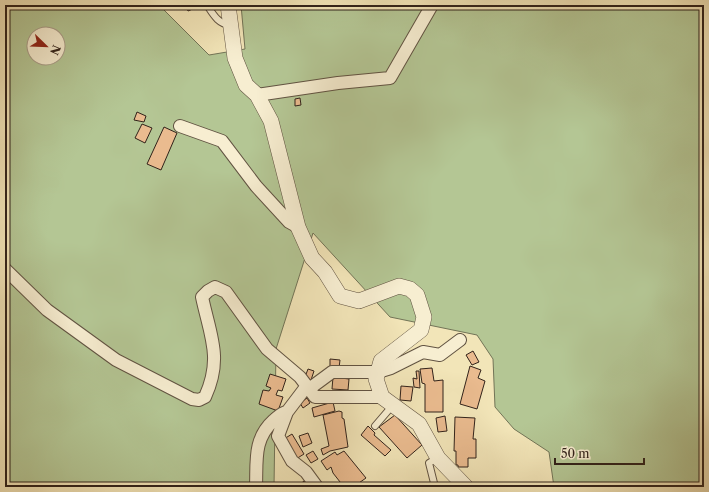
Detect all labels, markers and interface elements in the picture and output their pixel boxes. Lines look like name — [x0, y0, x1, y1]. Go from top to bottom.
north arrow — [26, 26, 66, 66]
text: N — [47, 43, 64, 57]
scale bar — [555, 440, 644, 466]
text: 50 m — [561, 446, 590, 461]

